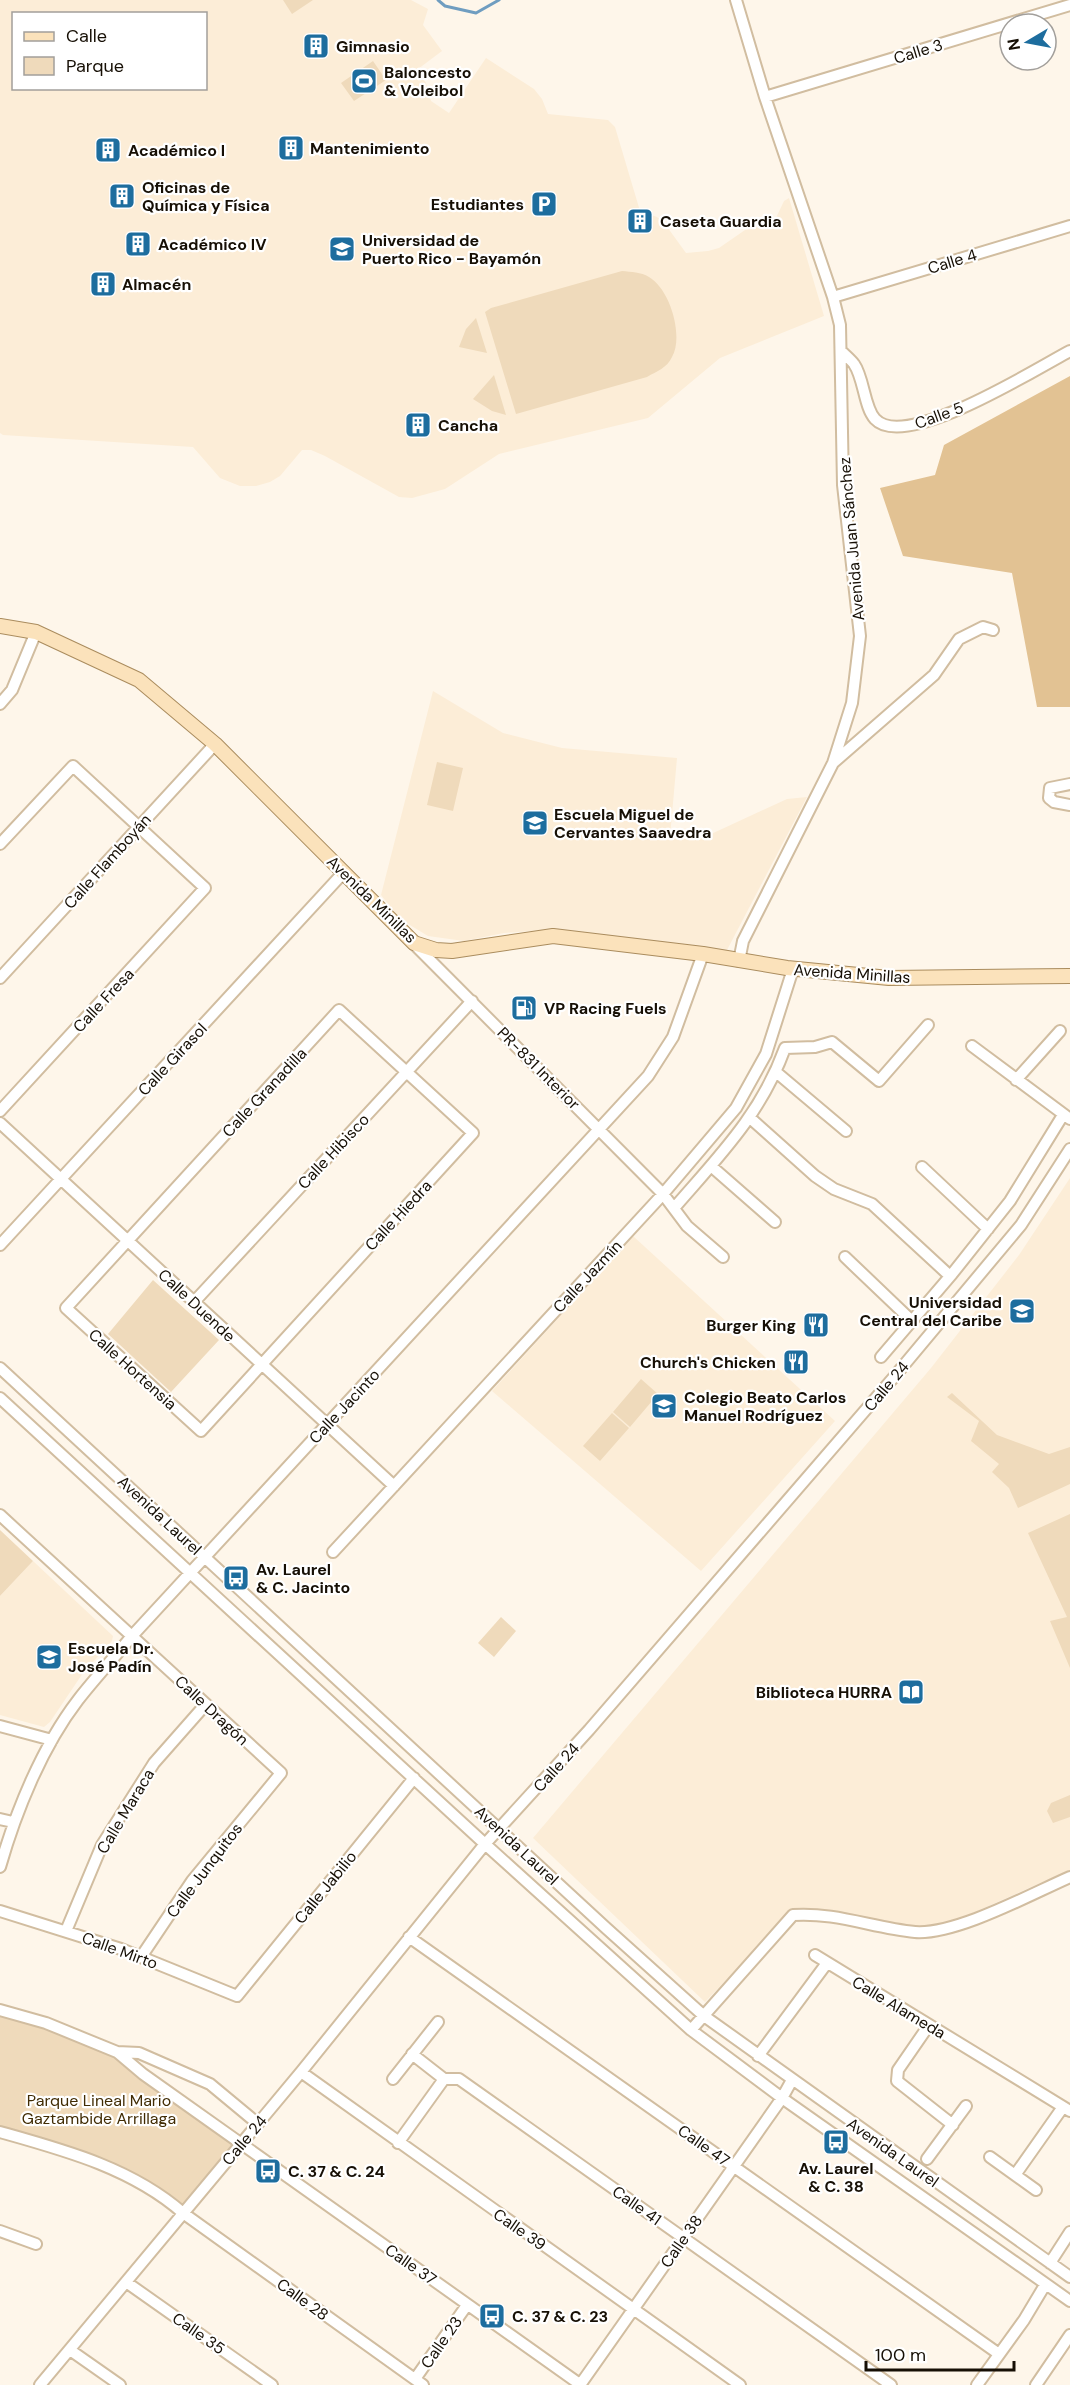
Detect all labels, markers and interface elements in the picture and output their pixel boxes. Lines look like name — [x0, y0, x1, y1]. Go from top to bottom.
legend — [12, 12, 207, 90]
north arrow — [998, 12, 1058, 72]
text: Calle — [66, 24, 107, 48]
building icon: Gimnasio — [301, 31, 331, 61]
street label: Calle 3 — [891, 34, 945, 69]
place label: Gimnasio — [336, 36, 410, 57]
text: N — [1002, 37, 1025, 52]
text: Parque — [66, 54, 124, 78]
place label: Baloncesto & Voleibol — [384, 62, 472, 101]
sports icon: Baloncesto & Voleibol — [349, 66, 379, 96]
building icon: Mantenimiento — [276, 133, 306, 163]
building icon: Académico I — [93, 135, 123, 165]
place label: Mantenimiento — [310, 138, 429, 159]
place label: Académico I — [128, 140, 225, 161]
place label: Oficinas de Química y Física — [142, 177, 270, 216]
building icon: Oficinas de Química y Física — [107, 181, 137, 211]
parking icon: Estudiantes — [529, 189, 559, 219]
place label: Estudiantes — [431, 194, 524, 215]
building icon: Caseta Guardia — [625, 206, 655, 236]
place label: Caseta Guardia — [660, 211, 782, 232]
building icon: Académico IV — [123, 229, 153, 259]
place label: Universidad de Puerto Rico - Bayamón — [362, 230, 541, 269]
place label: Académico IV — [158, 234, 267, 255]
school or university icon: Universidad de Puerto Rico - Bayamón — [327, 234, 357, 264]
street label: Calle 4 — [925, 244, 980, 279]
building icon: Almacén — [88, 269, 118, 299]
place label: Almacén — [122, 274, 191, 295]
street label: Calle 5 — [912, 397, 966, 434]
building icon: Cancha — [403, 410, 433, 440]
place label: Cancha — [438, 415, 498, 436]
street label: Avenida Juan Sánchez — [834, 456, 869, 622]
place label: Escuela Miguel de Cervantes Saavedra — [554, 804, 711, 843]
school or university icon: Escuela Miguel de Cervantes Saavedra — [520, 808, 550, 838]
street label: Calle Flamboyán — [59, 809, 156, 913]
street label: Avenida Minillas — [322, 851, 421, 948]
street label: Avenida Minillas — [793, 959, 911, 988]
street label: Calle Fresa — [68, 964, 139, 1037]
fuel station icon: VP Racing Fuels — [509, 993, 539, 1023]
place label: VP Racing Fuels — [544, 998, 666, 1019]
street label: Calle Girasol — [133, 1018, 212, 1100]
street label: PR-831 Interior — [493, 1022, 585, 1114]
street label: Calle Granadilla — [217, 1043, 311, 1142]
street label: Calle Hibisco — [293, 1109, 374, 1194]
street label: Calle Hiedra — [360, 1176, 436, 1255]
street label: Calle Jazmín — [548, 1236, 626, 1317]
street label: Calle Duende — [154, 1264, 240, 1347]
place label: Universidad Central del Caribe — [859, 1292, 1002, 1331]
school or university icon: Universidad Central del Caribe — [1007, 1296, 1037, 1326]
restaurant icon: Burger King — [801, 1310, 831, 1340]
place label: Burger King — [706, 1315, 796, 1336]
street label: Calle Hortensia — [84, 1324, 181, 1415]
restaurant icon: Church's Chicken — [781, 1347, 811, 1377]
place label: Church's Chicken — [640, 1352, 776, 1373]
street label: Calle 24 — [859, 1357, 914, 1416]
street label: Calle Jacinto — [304, 1364, 384, 1448]
place label: Colegio Beato Carlos Manuel Rodríguez — [684, 1387, 846, 1426]
school or university icon: Colegio Beato Carlos Manuel Rodríguez — [649, 1391, 679, 1421]
street label: Avenida Laurel — [113, 1471, 206, 1560]
place label: Av. Laurel & C. Jacinto — [256, 1559, 350, 1598]
bus stop icon: Av. Laurel & C. Jacinto — [221, 1563, 251, 1593]
place label: Escuela Dr. José Padín — [68, 1638, 154, 1677]
school or university icon: Escuela Dr. José Padín — [34, 1642, 64, 1672]
street label: Calle Dragón — [170, 1671, 253, 1750]
library icon: Biblioteca HURRA — [896, 1677, 926, 1707]
place label: Biblioteca HURRA — [756, 1682, 892, 1703]
street label: Calle 24 — [529, 1738, 584, 1796]
street label: Calle Maraca — [92, 1765, 159, 1858]
street label: Avenida Laurel — [470, 1801, 563, 1890]
street label: Calle Junquitos — [162, 1819, 247, 1922]
street label: Calle Jabilio — [289, 1846, 361, 1928]
street label: Calle Mirto — [79, 1927, 161, 1974]
street label: Calle Alameda — [848, 1971, 949, 2044]
park label: Parque Lineal Mario Gaztambide Arrillaga — [22, 2090, 176, 2129]
street label: Calle 24 — [217, 2111, 272, 2170]
street label: Avenida Laurel — [843, 2113, 943, 2192]
street label: Calle 47 — [674, 2120, 734, 2171]
bus stop icon: Av. Laurel & C. 38 — [821, 2127, 851, 2157]
bus stop icon: C. 37 & C. 24 — [253, 2156, 283, 2186]
place label: Av. Laurel & C. 38 — [798, 2158, 874, 2197]
place label: C. 37 & C. 24 — [288, 2161, 385, 2182]
street label: Calle 41 — [608, 2181, 665, 2230]
street label: Calle 39 — [489, 2204, 550, 2255]
street label: Calle 38 — [656, 2211, 707, 2272]
street label: Calle 37 — [381, 2239, 441, 2290]
street label: Calle 28 — [273, 2273, 333, 2325]
bus stop icon: C. 37 & C. 23 — [477, 2301, 507, 2331]
place label: C. 37 & C. 23 — [512, 2306, 608, 2327]
street label: Calle 35 — [168, 2308, 229, 2359]
street label: Calle 23 — [416, 2312, 467, 2373]
scale bar — [866, 2334, 1014, 2372]
text: 100 m — [875, 2343, 926, 2367]

